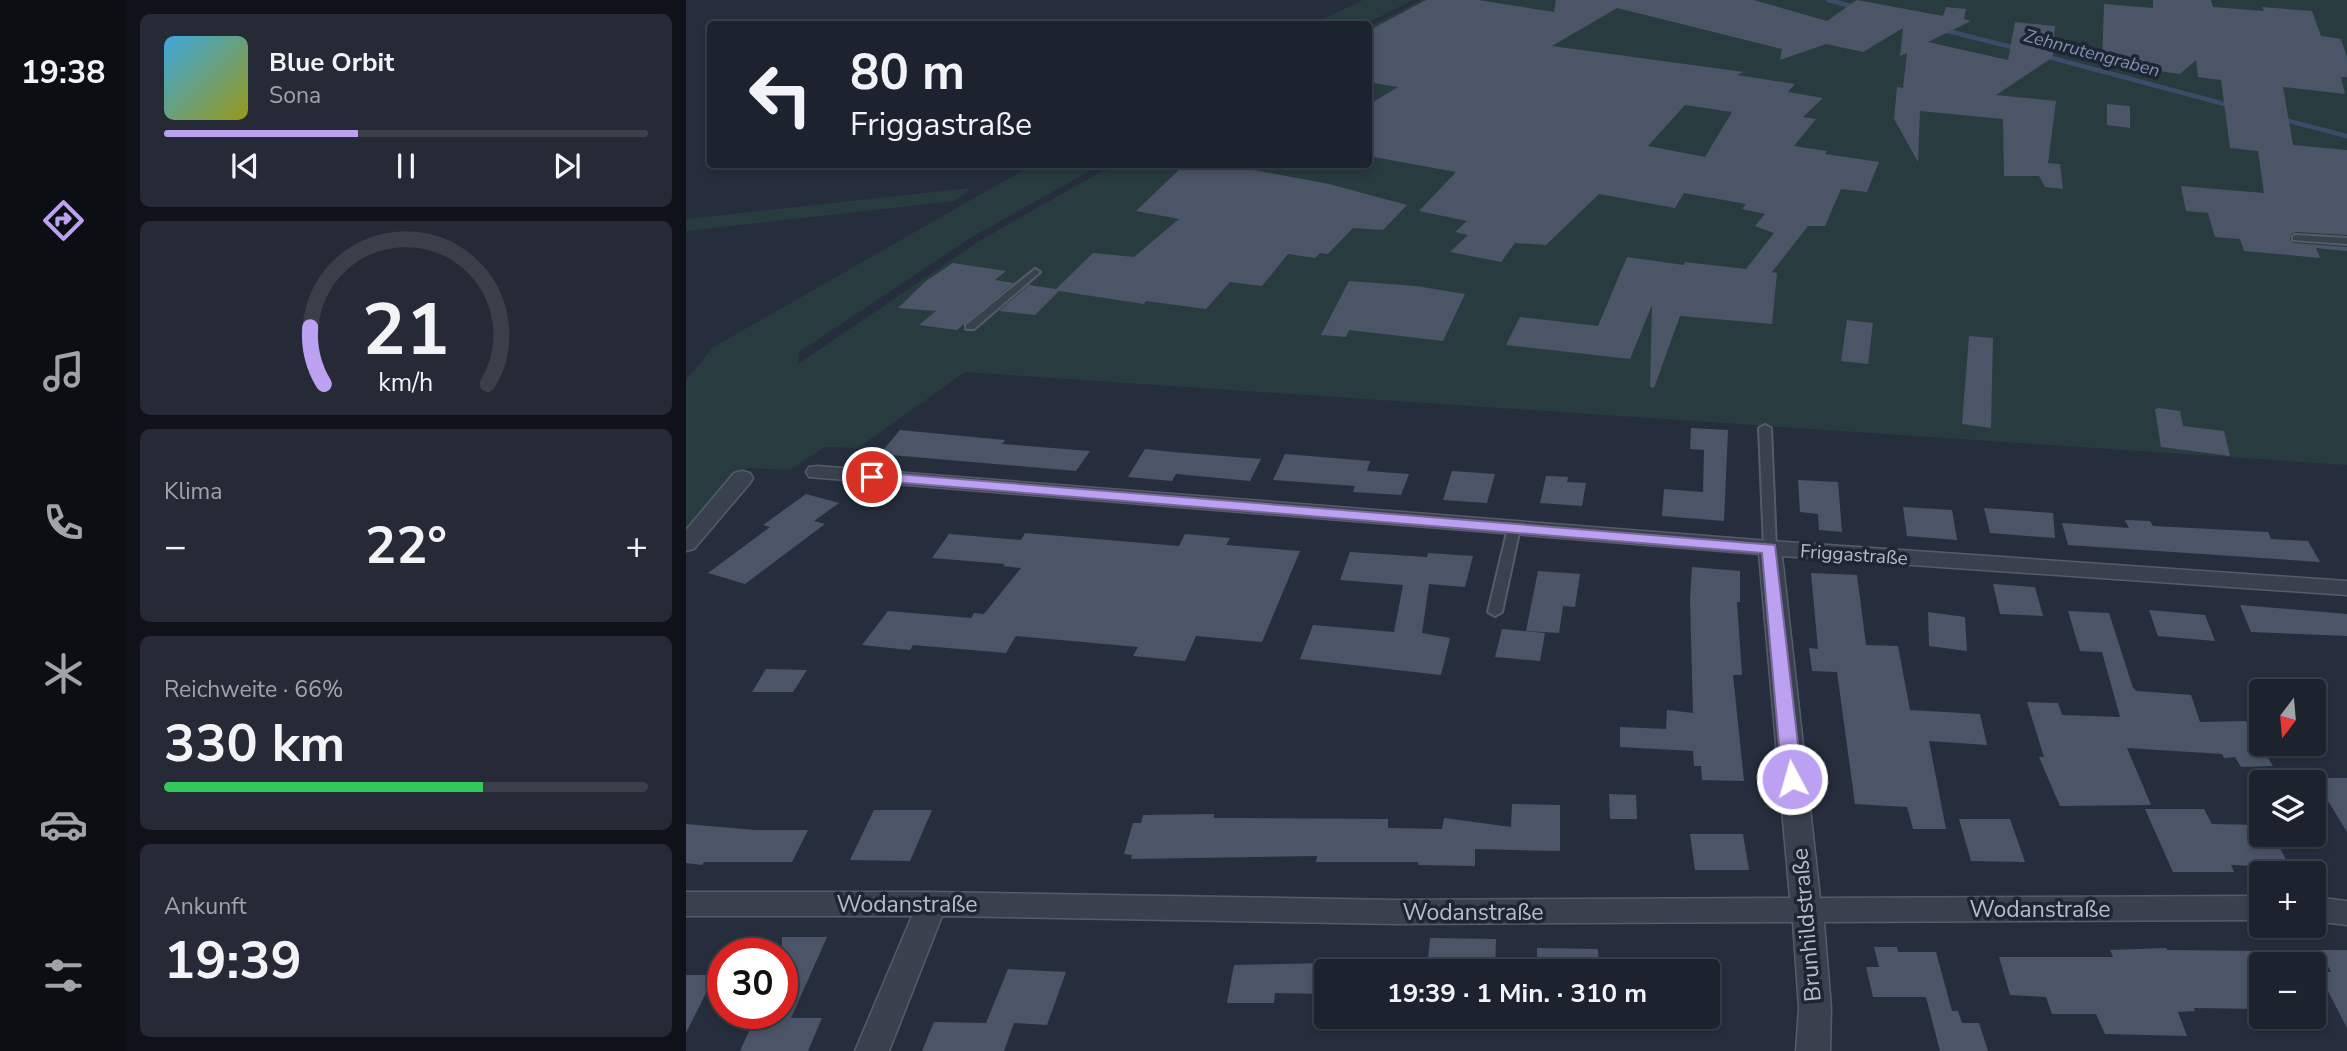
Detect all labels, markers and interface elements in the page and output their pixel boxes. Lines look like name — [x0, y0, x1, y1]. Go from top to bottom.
water label: Zehnrutengraben — [2021, 23, 2163, 83]
text: 80 m — [850, 39, 965, 106]
text: Blue Orbit — [269, 45, 394, 80]
icon: left — [735, 49, 826, 140]
text: 19:38 — [21, 51, 105, 94]
text: Sona — [269, 80, 321, 111]
text: Friggastraße — [850, 103, 1032, 146]
icon: previous — [226, 147, 264, 185]
icon: pause — [387, 147, 425, 185]
icon: next — [548, 147, 586, 185]
icon: directions — [39, 196, 88, 245]
text: 21 — [362, 281, 450, 381]
icon: music — [39, 347, 88, 396]
text: km/h — [378, 366, 434, 400]
pin — [842, 447, 902, 507]
icon: arrive — [853, 458, 891, 496]
text: Klima — [164, 476, 222, 507]
icon: phone — [39, 498, 88, 547]
text: 22° — [365, 510, 447, 581]
text: − — [164, 521, 187, 572]
text: + — [625, 521, 648, 572]
street label: Friggastraße — [1799, 538, 1909, 572]
icon: climate — [39, 649, 88, 698]
text: Reichweite · 66% — [164, 674, 343, 705]
north arrow — [2249, 679, 2326, 756]
map controls — [2249, 679, 2326, 1029]
text: 330 km — [164, 708, 345, 779]
position arrow — [1755, 742, 1829, 816]
button: layers — [2249, 770, 2326, 847]
icon: car — [39, 800, 88, 849]
street label: Brunhildstraße — [1784, 847, 1829, 1003]
button: + — [2249, 861, 2326, 938]
street label: Wodanstraße — [836, 889, 978, 920]
text: Ankunft — [164, 891, 246, 922]
street label: Wodanstraße — [1969, 894, 2111, 925]
street label: Wodanstraße — [1402, 897, 1544, 928]
text: 19:39 — [164, 925, 302, 996]
speed limit sign: 30 — [707, 938, 798, 1029]
icon: filters — [39, 951, 88, 1000]
button: − — [2249, 952, 2326, 1029]
text: 19:39 · 1 Min. · 310 m — [1387, 976, 1647, 1011]

